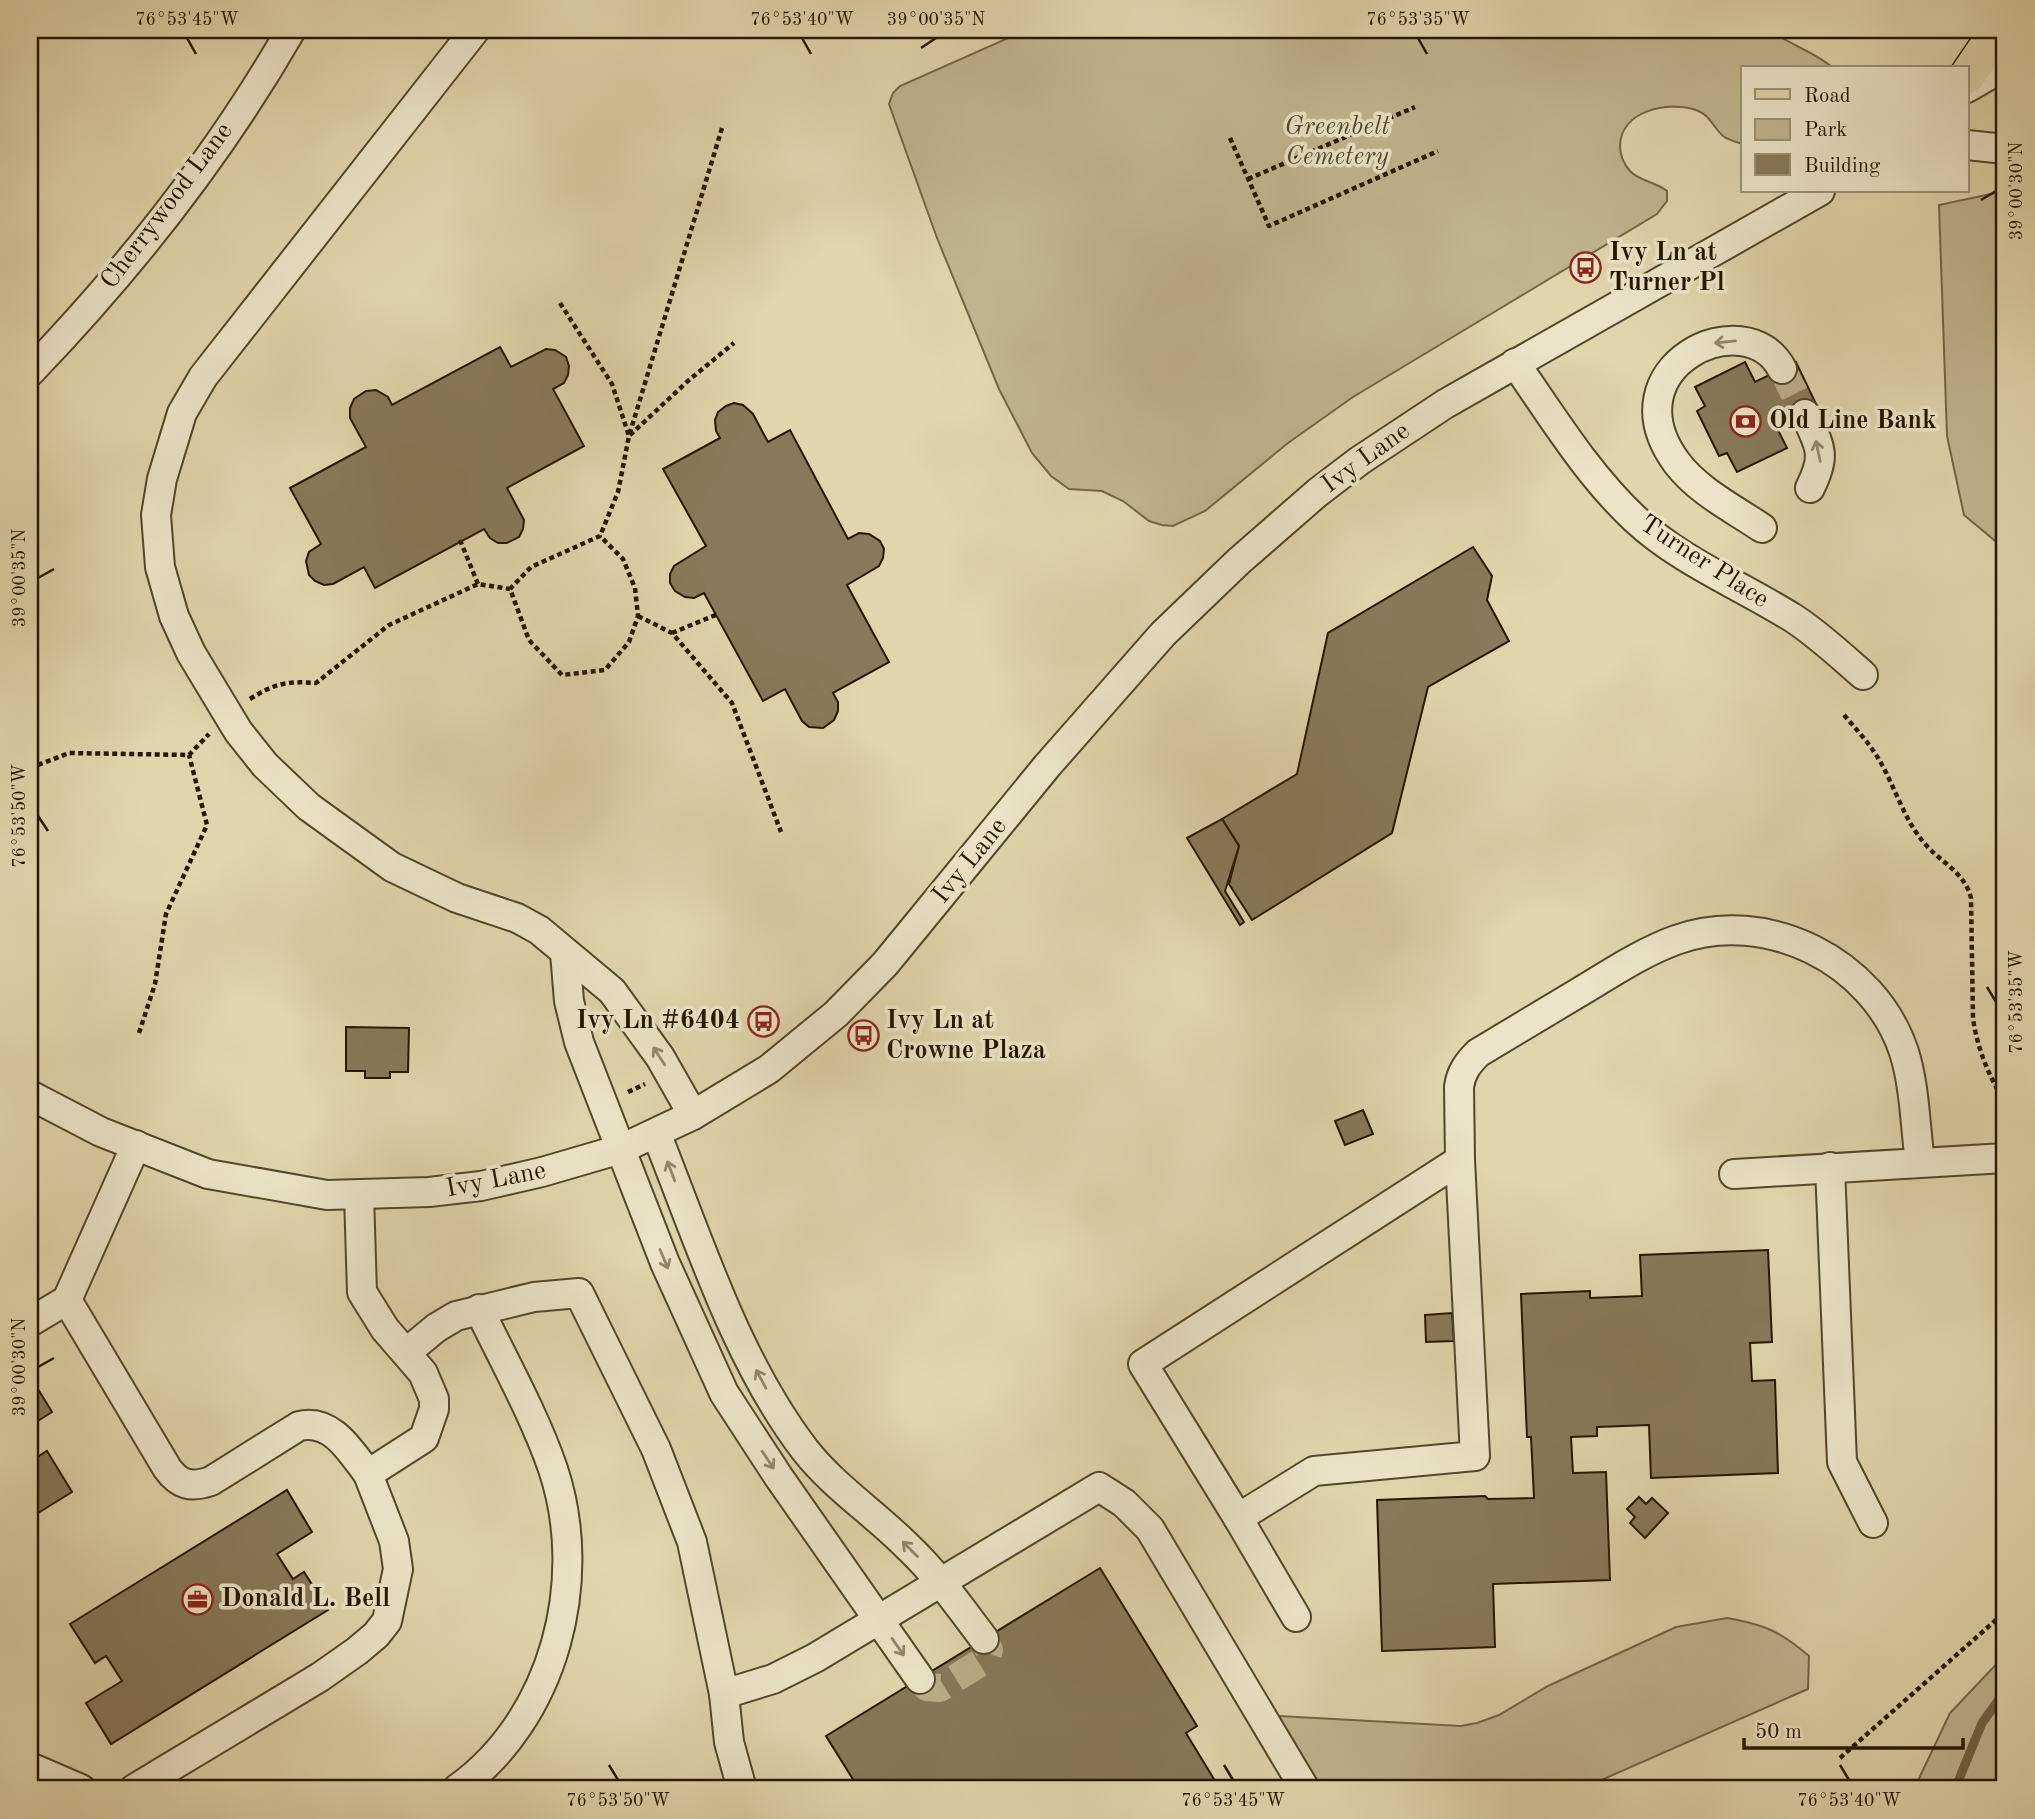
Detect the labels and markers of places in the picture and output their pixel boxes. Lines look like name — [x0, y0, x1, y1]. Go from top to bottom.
place label: Ivy Ln at Turner Pl — [1609, 240, 1725, 296]
bus stop icon: Ivy Ln at Turner Pl — [1569, 251, 1603, 285]
bank icon: Old Line Bank — [1729, 404, 1763, 438]
place label: Old Line Bank — [1769, 408, 1937, 434]
bus stop icon: Ivy Ln #6404 — [746, 1004, 780, 1038]
place label: Ivy Ln #6404 — [576, 1008, 740, 1034]
place label: Ivy Ln at Crowne Plaza — [886, 1008, 1046, 1064]
bus stop icon: Ivy Ln at Crowne Plaza — [846, 1019, 880, 1053]
office icon: Donald L. Bell — [181, 1582, 215, 1616]
place label: Donald L. Bell — [221, 1586, 390, 1612]

